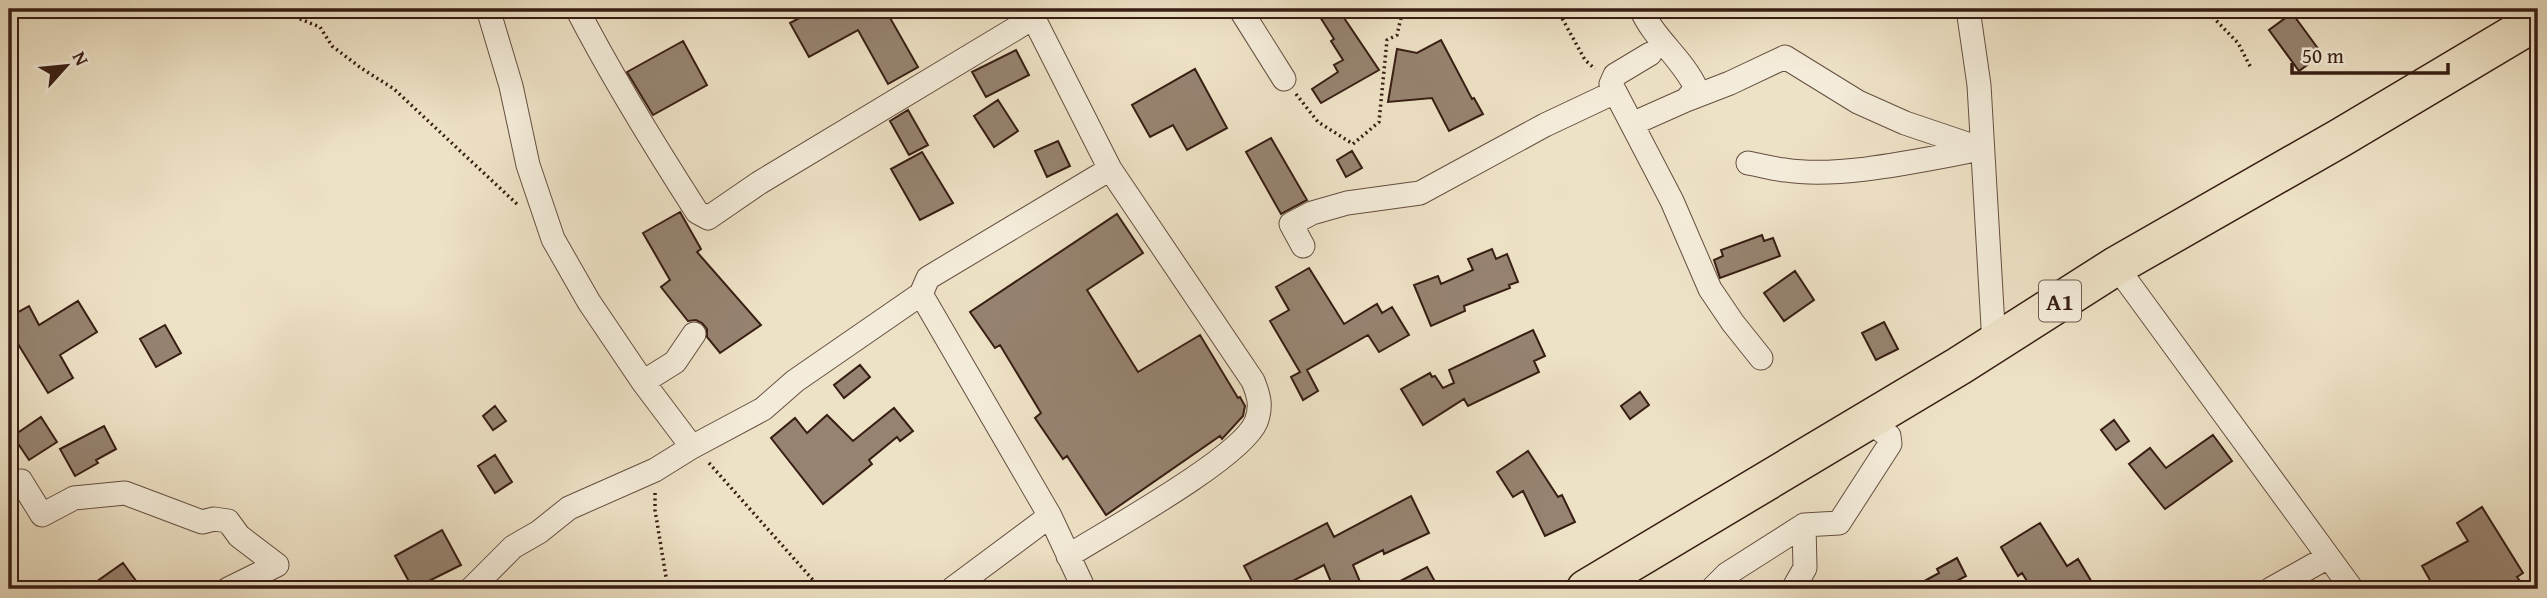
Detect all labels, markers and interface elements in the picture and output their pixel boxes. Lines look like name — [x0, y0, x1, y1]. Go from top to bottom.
north arrow — [32, 32, 102, 102]
scale bar — [2292, 32, 2447, 76]
text: 50 m — [2302, 40, 2344, 71]
text: N — [66, 46, 97, 71]
road number: A1 — [2039, 280, 2081, 322]

